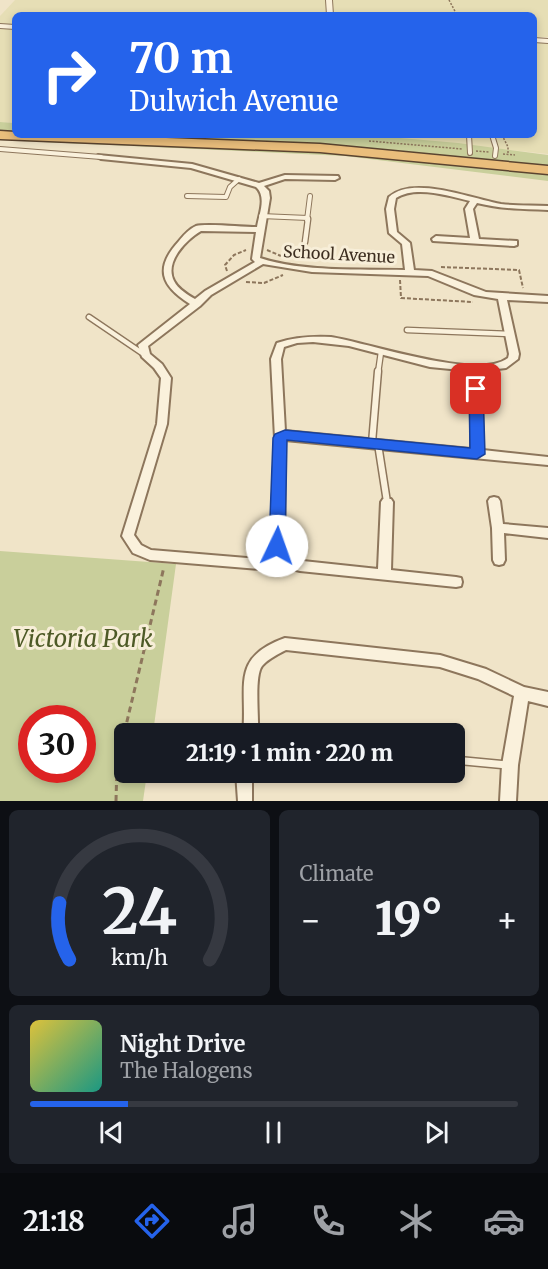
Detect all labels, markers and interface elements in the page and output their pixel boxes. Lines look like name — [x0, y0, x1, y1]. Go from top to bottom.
text: 70 m — [129, 32, 233, 84]
icon: right — [30, 36, 108, 114]
text: Dulwich Avenue — [129, 84, 338, 118]
street label: School Avenue — [283, 241, 395, 267]
pin — [450, 363, 501, 414]
icon: arrive — [459, 372, 492, 405]
position arrow — [245, 514, 309, 578]
park label: Victoria Park — [13, 623, 153, 654]
speed limit sign: 30 — [18, 705, 96, 783]
text: 21:19 · 1 min · 220 m — [186, 739, 393, 767]
text: Climate — [300, 861, 374, 886]
text: 24 — [102, 873, 177, 951]
text: 19° — [375, 891, 443, 947]
text: − — [300, 900, 322, 941]
text: + — [496, 900, 518, 941]
text: km/h — [111, 944, 168, 971]
text: Night Drive — [120, 1030, 245, 1058]
text: The Halogens — [120, 1058, 252, 1083]
icon: previous — [95, 1116, 128, 1149]
icon: pause — [257, 1116, 290, 1149]
icon: next — [420, 1116, 453, 1149]
icon: directions — [131, 1200, 173, 1242]
icon: music — [219, 1200, 261, 1242]
icon: phone — [307, 1200, 349, 1242]
icon: climate — [395, 1200, 437, 1242]
icon: car — [483, 1200, 525, 1242]
text: 21:18 — [23, 1204, 85, 1238]

